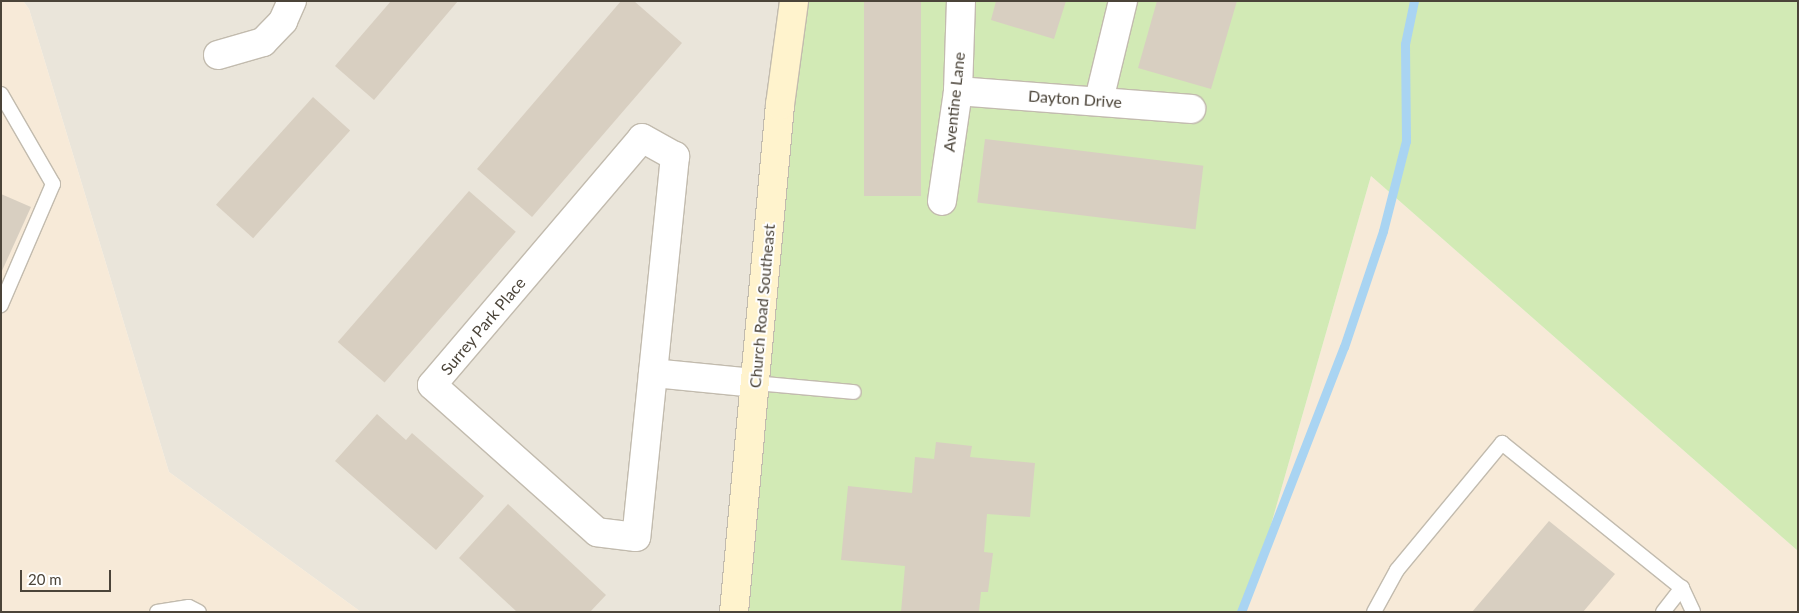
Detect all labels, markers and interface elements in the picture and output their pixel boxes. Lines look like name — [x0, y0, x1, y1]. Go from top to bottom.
street label: Aventine Lane — [939, 51, 969, 153]
street label: Dayton Drive — [1027, 86, 1123, 112]
street label: Church Road Southeast — [745, 223, 779, 389]
street label: Surrey Park Place — [436, 273, 530, 379]
scale bar — [22, 560, 114, 592]
text: 20 m — [28, 570, 62, 588]

